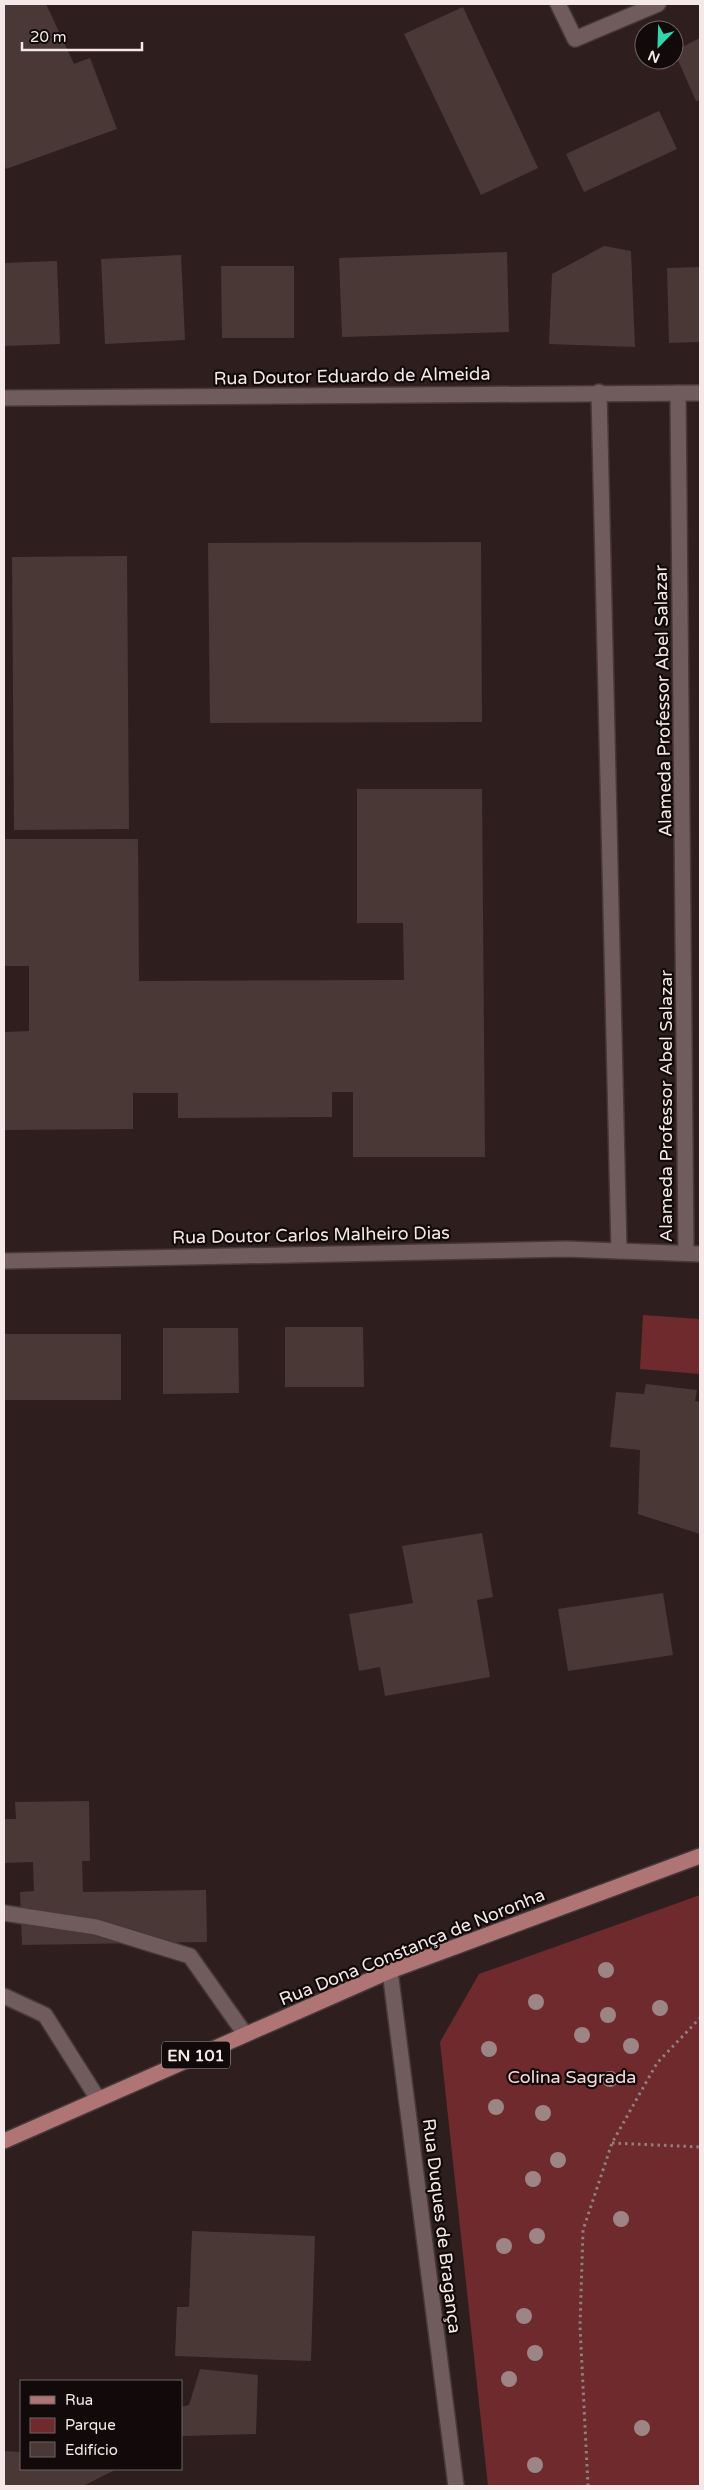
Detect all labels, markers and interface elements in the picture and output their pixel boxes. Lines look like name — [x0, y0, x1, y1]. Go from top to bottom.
scale bar — [22, 20, 142, 52]
north arrow — [634, 20, 684, 70]
text: 20 m — [30, 28, 67, 46]
text: N — [646, 46, 663, 67]
street label: Rua Doutor Eduardo de Almeida — [213, 363, 491, 389]
street label: Alameda Professor Abel Salazar — [650, 565, 676, 837]
street label: Alameda Professor Abel Salazar — [655, 970, 677, 1242]
street label: Rua Doutor Carlos Malheiro Dias — [172, 1222, 450, 1248]
street label: Rua Dona Constança de Noronha — [276, 1884, 548, 2010]
road number: EN 101 — [162, 2042, 230, 2068]
park label: Colina Sagrada — [508, 2066, 636, 2088]
street label: Rua Duques de Bragança — [418, 2117, 466, 2335]
legend — [20, 2380, 182, 2470]
text: Rua — [65, 2391, 93, 2409]
text: Parque — [65, 2416, 116, 2434]
text: Edifício — [65, 2441, 118, 2459]

